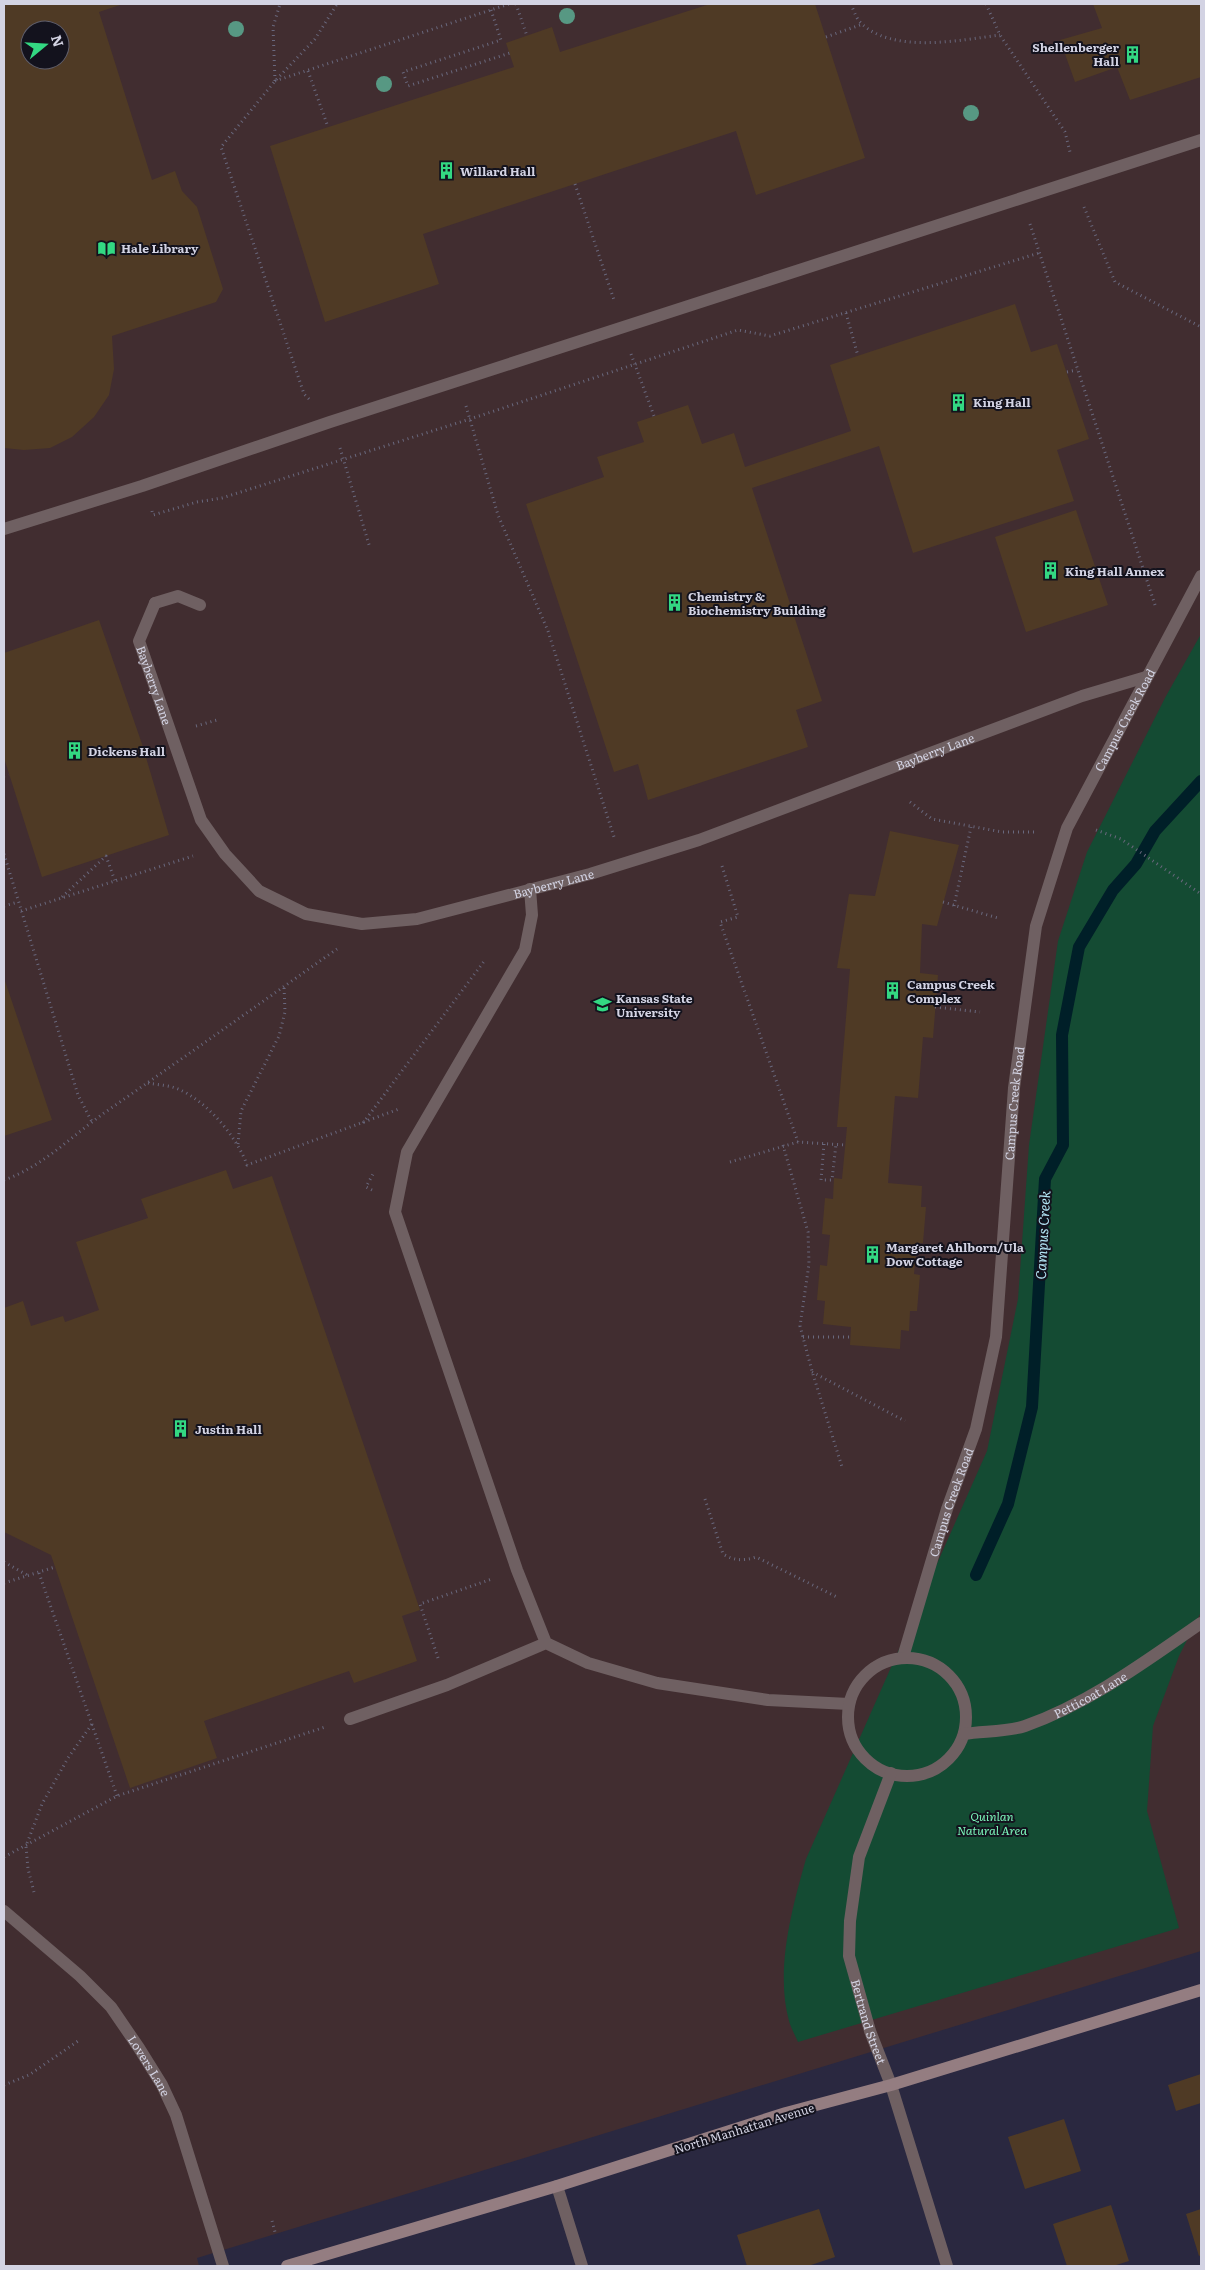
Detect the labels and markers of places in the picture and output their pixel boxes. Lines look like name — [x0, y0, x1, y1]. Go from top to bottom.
place label: Shellenberger Hall — [1032, 38, 1120, 70]
building icon: Shellenberger Hall — [1123, 44, 1143, 64]
building icon: Willard Hall — [436, 161, 456, 181]
place label: Willard Hall — [460, 162, 536, 180]
library icon: Hale Library — [97, 238, 117, 258]
place label: Hale Library — [121, 239, 199, 257]
building icon: King Hall — [949, 392, 969, 412]
place label: King Hall — [973, 393, 1031, 411]
building icon: King Hall Annex — [1041, 561, 1061, 581]
place label: King Hall Annex — [1065, 562, 1165, 580]
place label: Chemistry & Biochemistry Building — [688, 587, 827, 619]
building icon: Chemistry & Biochemistry Building — [664, 593, 684, 613]
building icon: Dickens Hall — [64, 741, 84, 761]
place label: Dickens Hall — [88, 742, 166, 760]
place label: Campus Creek Complex — [907, 975, 996, 1007]
building icon: Campus Creek Complex — [883, 981, 903, 1001]
place label: Kansas State University — [616, 989, 693, 1021]
school or university icon: Kansas State University — [592, 995, 612, 1015]
place label: Margaret Ahlborn/Ula Dow Cottage — [886, 1238, 1024, 1270]
building icon: Margaret Ahlborn/Ula Dow Cottage — [862, 1244, 882, 1264]
building icon: Justin Hall — [171, 1419, 191, 1439]
place label: Justin Hall — [195, 1420, 262, 1438]

